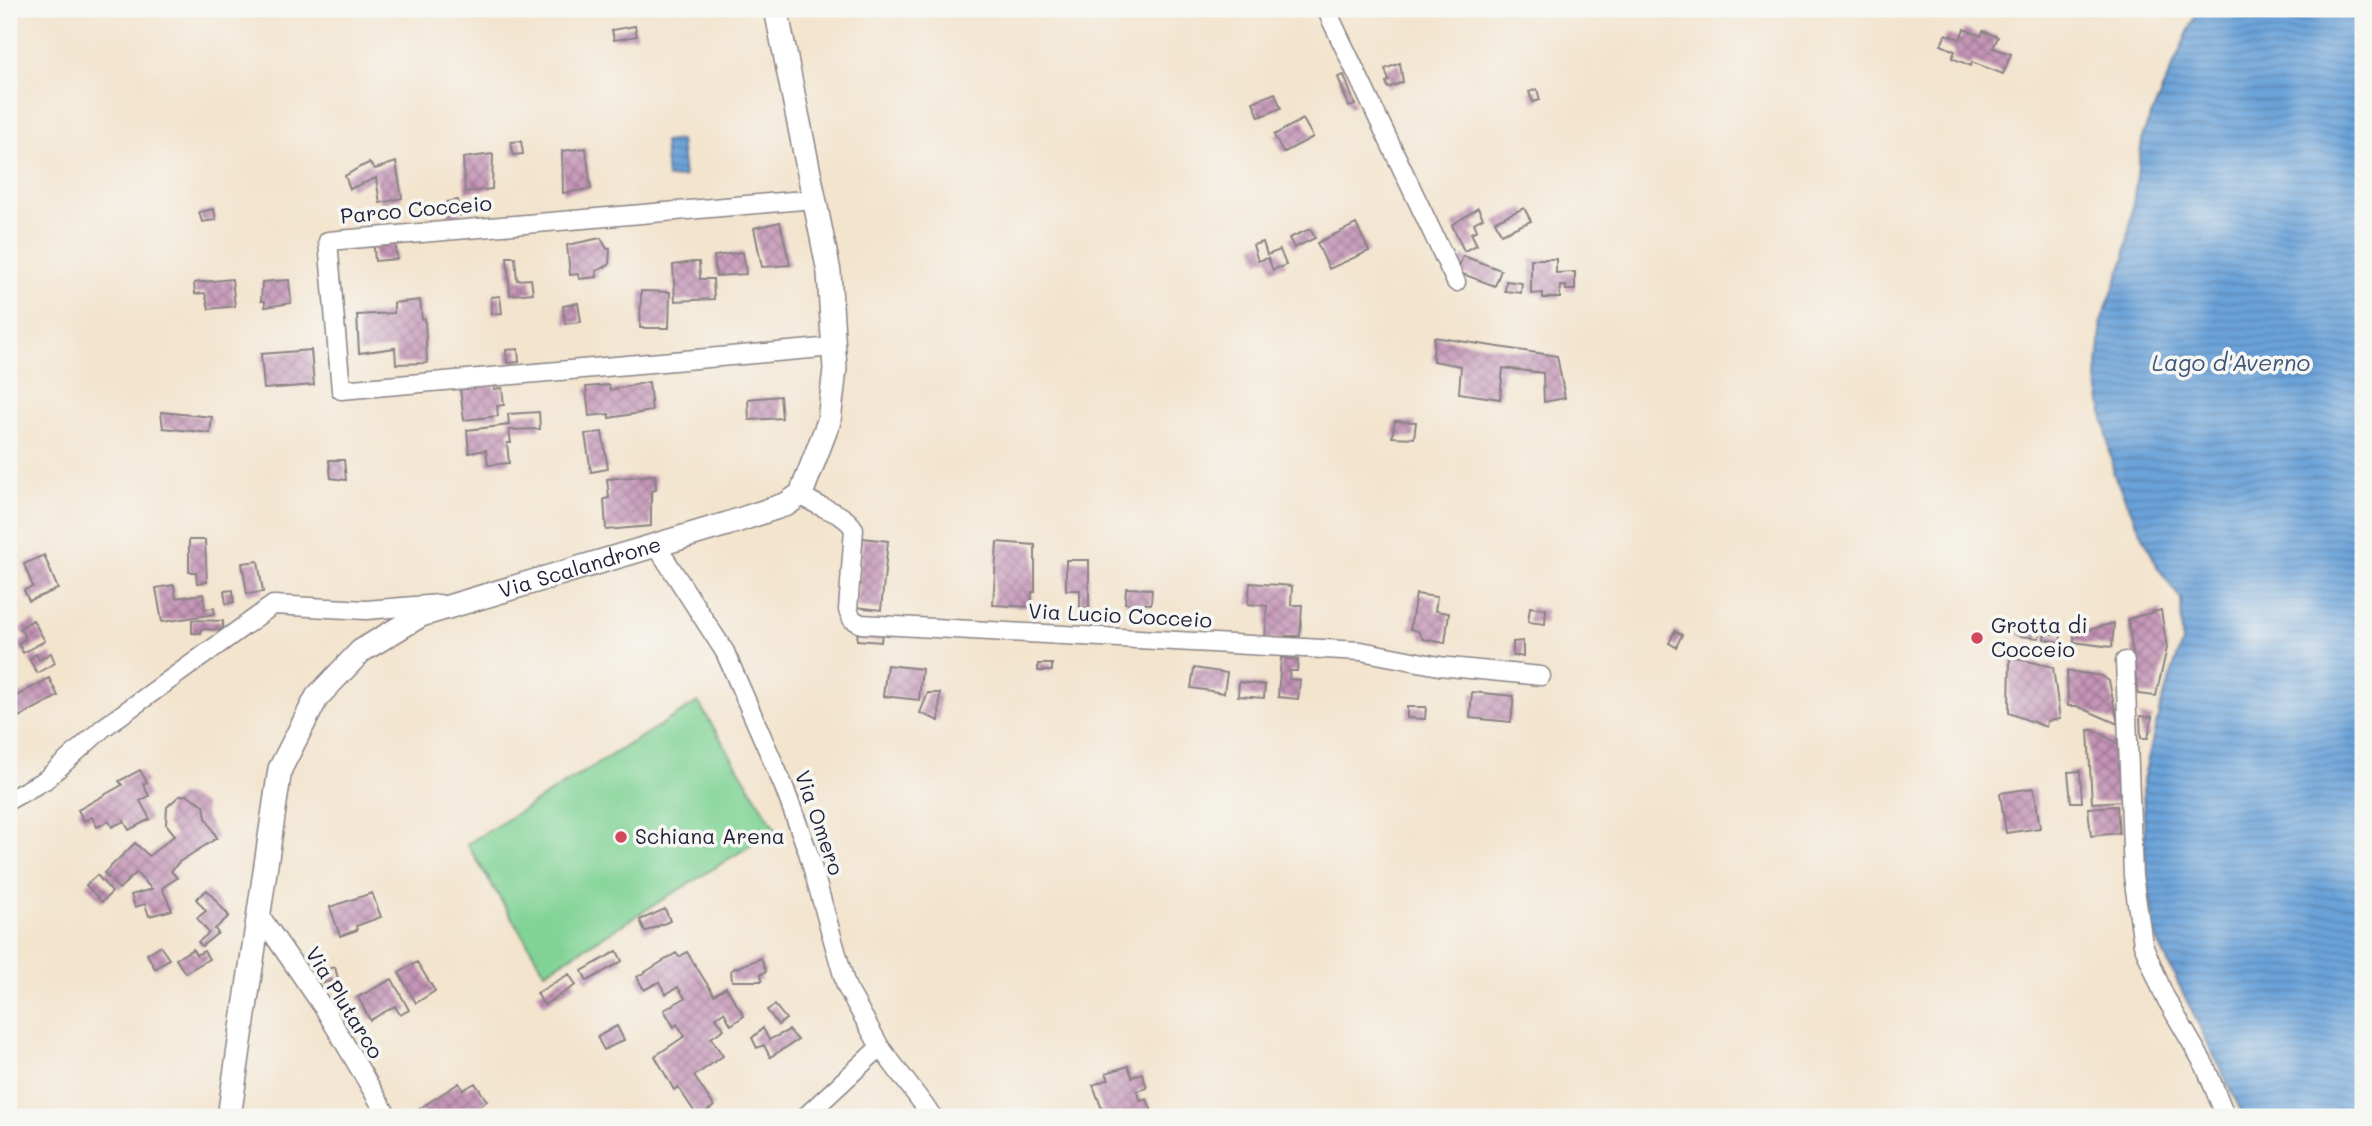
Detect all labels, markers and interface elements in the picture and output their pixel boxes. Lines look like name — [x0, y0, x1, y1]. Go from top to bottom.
street label: Parco Cocceio — [339, 188, 493, 229]
water label: Lago d'Averno — [2152, 347, 2310, 377]
street label: Via Scalandrone — [495, 529, 664, 603]
street label: Via Lucio Cocceio — [1027, 596, 1213, 633]
place label: Grotta di Cocceio — [1991, 611, 2088, 662]
marker: Grotta di Cocceio — [1969, 630, 1985, 646]
street label: Via Omero — [790, 767, 851, 878]
place label: Schiana Arena — [635, 822, 785, 849]
marker: Schiana Arena — [613, 829, 629, 845]
street label: Via Plutarco — [300, 941, 390, 1063]

